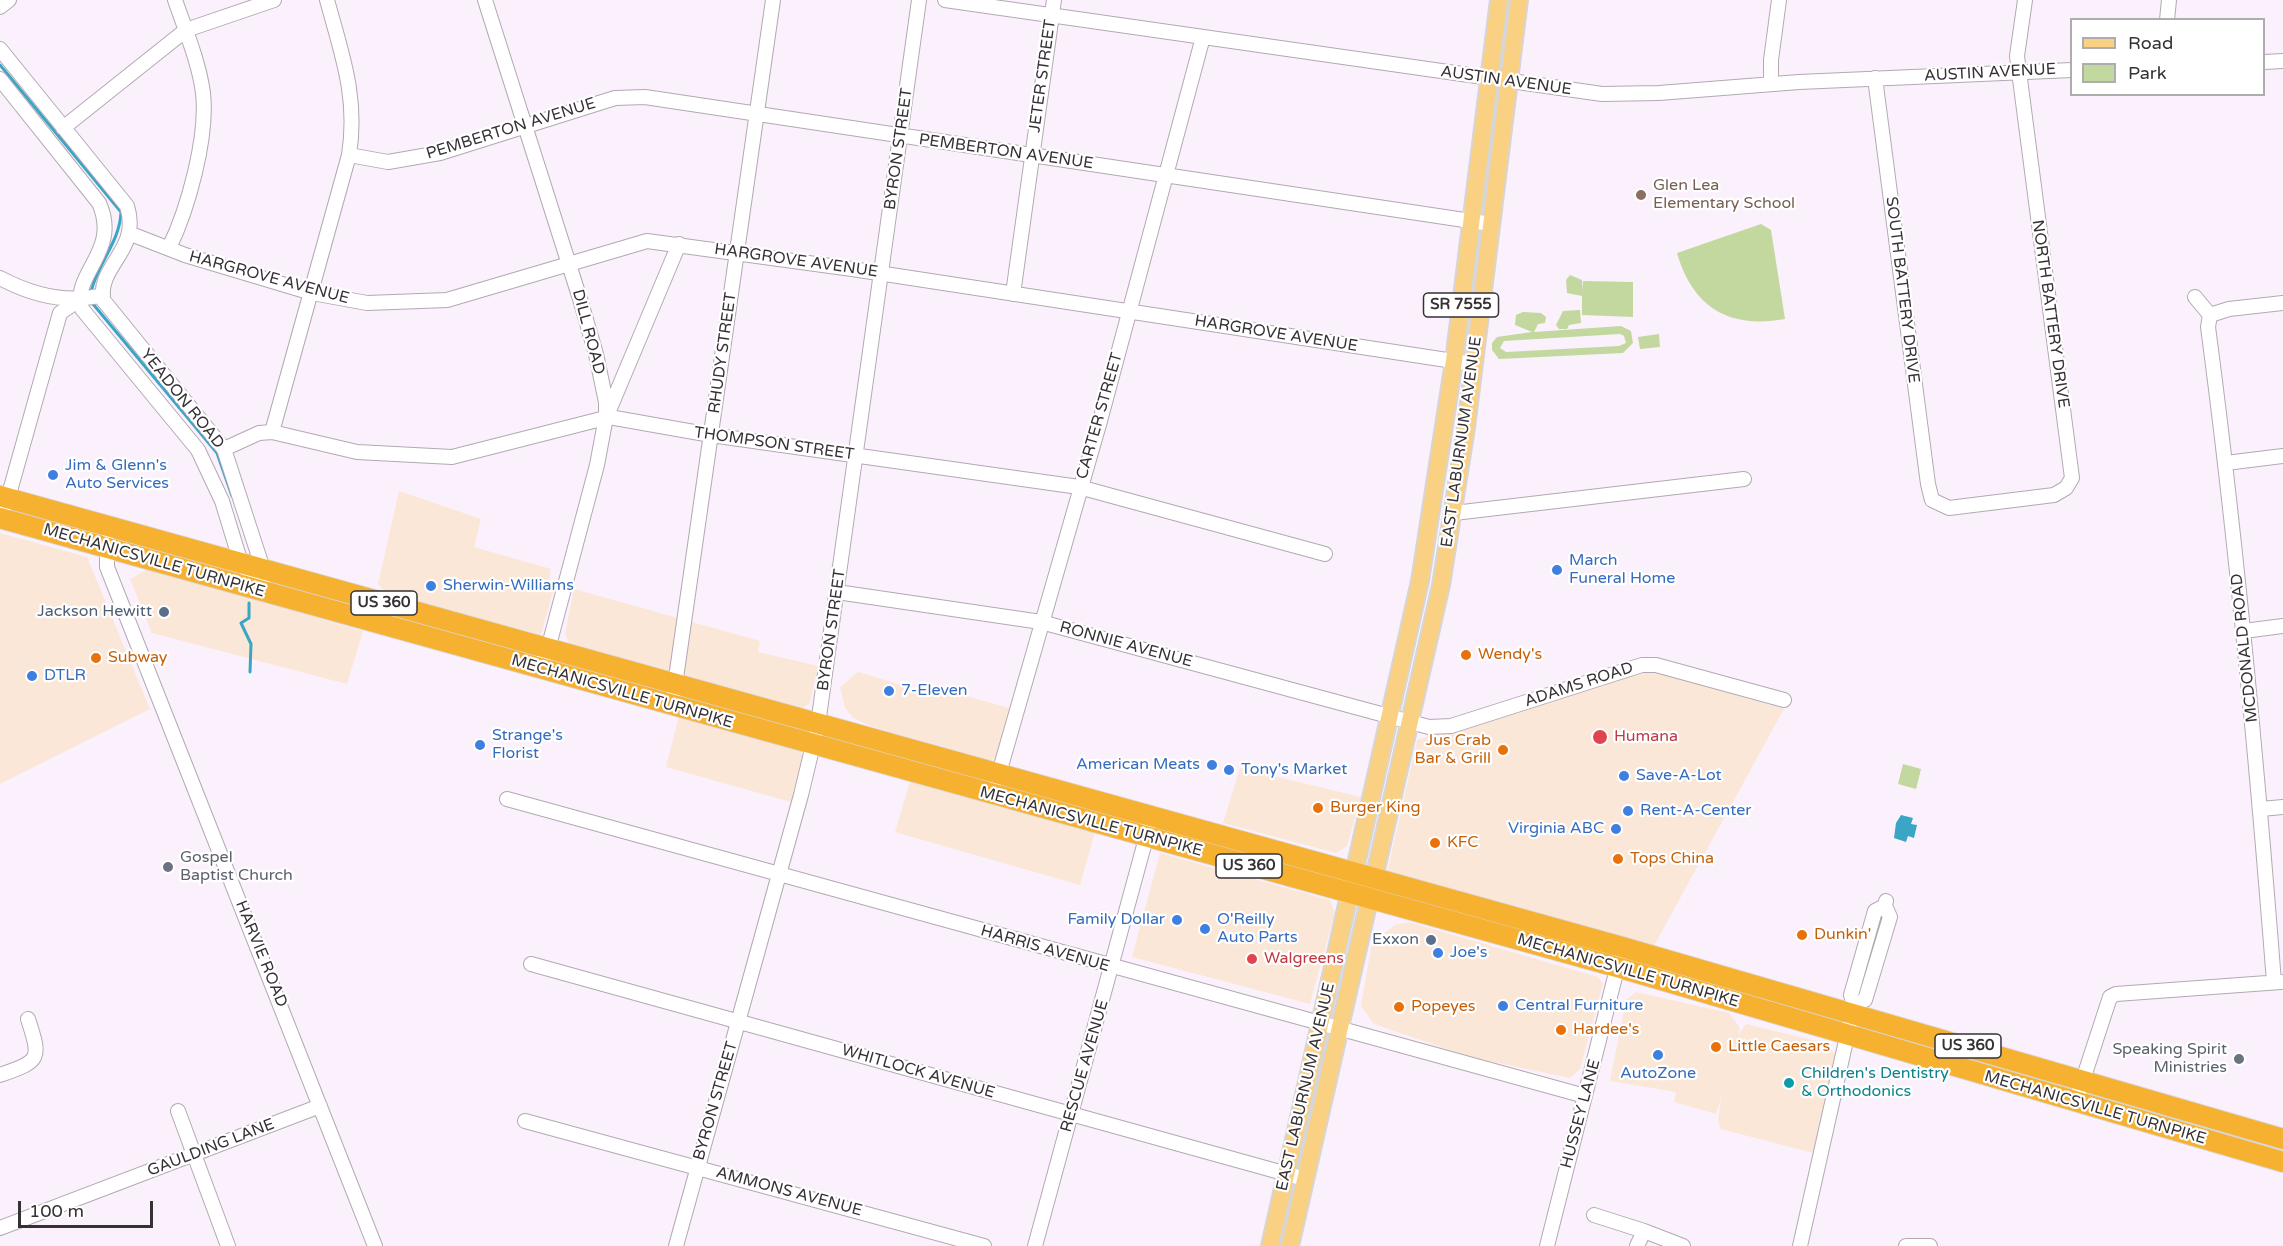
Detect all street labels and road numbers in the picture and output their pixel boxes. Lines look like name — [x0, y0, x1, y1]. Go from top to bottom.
street label: JETER STREET — [1026, 18, 1060, 134]
street label: AUSTIN AVENUE — [1924, 60, 2056, 86]
street label: AUSTIN AVENUE — [1439, 62, 1573, 100]
street label: BYRON STREET — [881, 87, 917, 211]
street label: PEMBERTON AVENUE — [424, 94, 598, 164]
street label: PEMBERTON AVENUE — [917, 130, 1095, 174]
street label: SOUTH BATTERY DRIVE — [1881, 196, 1923, 384]
street label: NORTH BATTERY DRIVE — [2027, 219, 2073, 409]
street label: HARGROVE AVENUE — [713, 240, 879, 282]
street label: HARGROVE AVENUE — [187, 247, 351, 309]
street label: DILL ROAD — [567, 287, 609, 377]
street label: RHUDY STREET — [705, 291, 741, 415]
road number: SR 7555 — [1424, 293, 1498, 317]
street label: HARGROVE AVENUE — [1193, 312, 1359, 356]
street label: EAST LABURNUM AVENUE — [1438, 335, 1486, 549]
street label: YEADON ROAD — [136, 345, 228, 453]
street label: CARTER STREET — [1073, 351, 1127, 481]
street label: THOMPSON STREET — [693, 423, 855, 465]
street label: MECHANICSVILLE TURNPIKE — [41, 520, 267, 602]
street label: BYRON STREET — [814, 568, 850, 692]
street label: MCDONALD ROAD — [2228, 572, 2262, 724]
road number: US 360 — [351, 591, 417, 615]
street label: RONNIE AVENUE — [1057, 618, 1195, 672]
street label: MECHANICSVILLE TURNPIKE — [509, 651, 735, 733]
street label: ADAMS ROAD — [1522, 658, 1636, 712]
street label: MECHANICSVILLE TURNPIKE — [978, 783, 1204, 861]
road number: US 360 — [1216, 854, 1282, 878]
street label: HARVIE ROAD — [231, 898, 291, 1010]
street label: HARRIS AVENUE — [978, 921, 1112, 977]
street label: MECHANICSVILLE TURNPIKE — [1515, 930, 1741, 1012]
street label: EAST LABURNUM AVENUE — [1273, 981, 1339, 1193]
street label: RESCUE AVENUE — [1057, 998, 1113, 1134]
road number: US 360 — [1935, 1034, 2001, 1058]
street label: BYRON STREET — [690, 1039, 742, 1163]
street label: WHITLOCK AVENUE — [839, 1041, 997, 1103]
street label: HUSSEY LANE — [1557, 1057, 1605, 1171]
street label: MECHANICSVILLE TURNPIKE — [1982, 1067, 2208, 1149]
street label: GAULDING LANE — [145, 1115, 277, 1181]
street label: AMMONS AVENUE — [714, 1163, 864, 1221]

